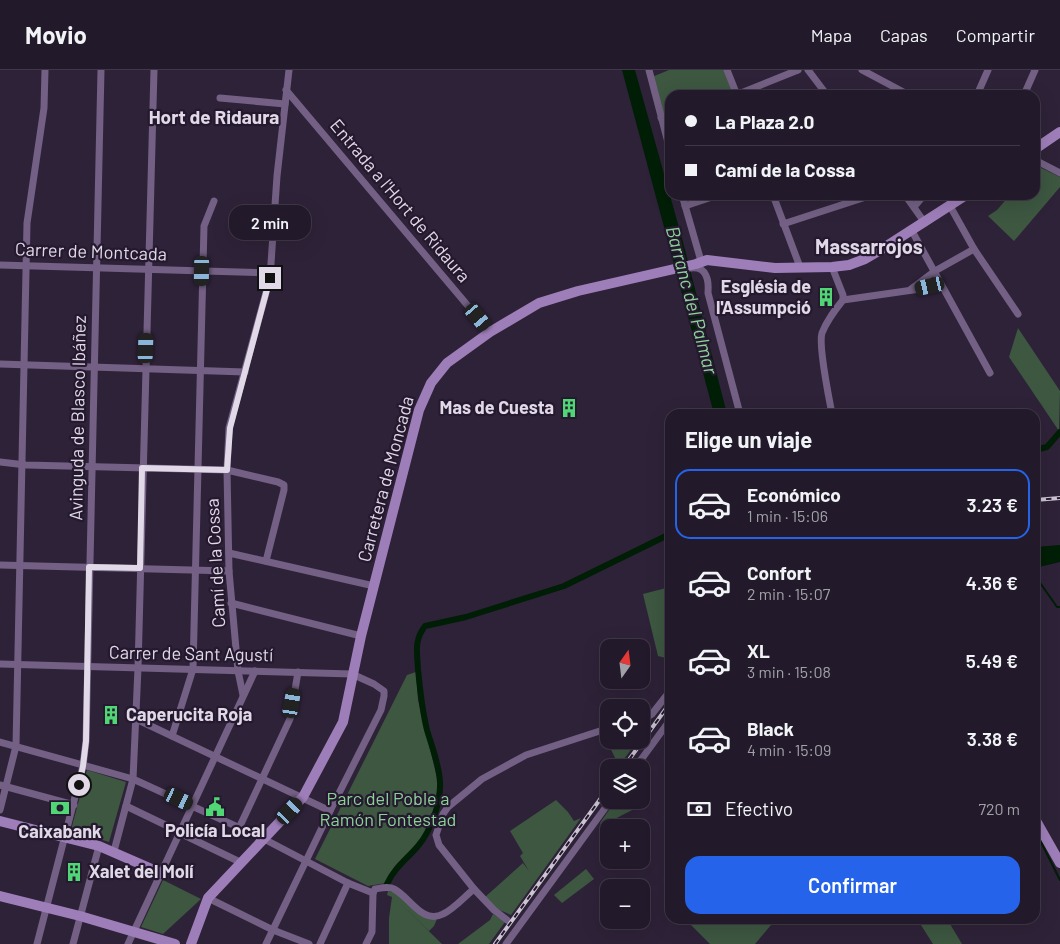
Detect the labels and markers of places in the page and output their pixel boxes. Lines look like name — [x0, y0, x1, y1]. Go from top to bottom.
place label: Església de l'Assumpció — [716, 275, 811, 318]
building icon: Església de l'Assumpció — [815, 286, 837, 308]
place label: Mas de Cuesta — [440, 396, 554, 418]
building icon: Mas de Cuesta — [558, 397, 580, 419]
place label: Caperucita Roja — [126, 703, 252, 725]
building icon: Caperucita Roja — [100, 704, 122, 726]
public building icon: Policía Local — [204, 796, 226, 818]
bank icon: Caixabank — [49, 797, 71, 819]
place label: Policía Local — [165, 819, 265, 841]
place label: Caixabank — [18, 820, 102, 842]
place label: Xalet del Molí — [89, 860, 194, 882]
building icon: Xalet del Molí — [63, 861, 85, 883]

